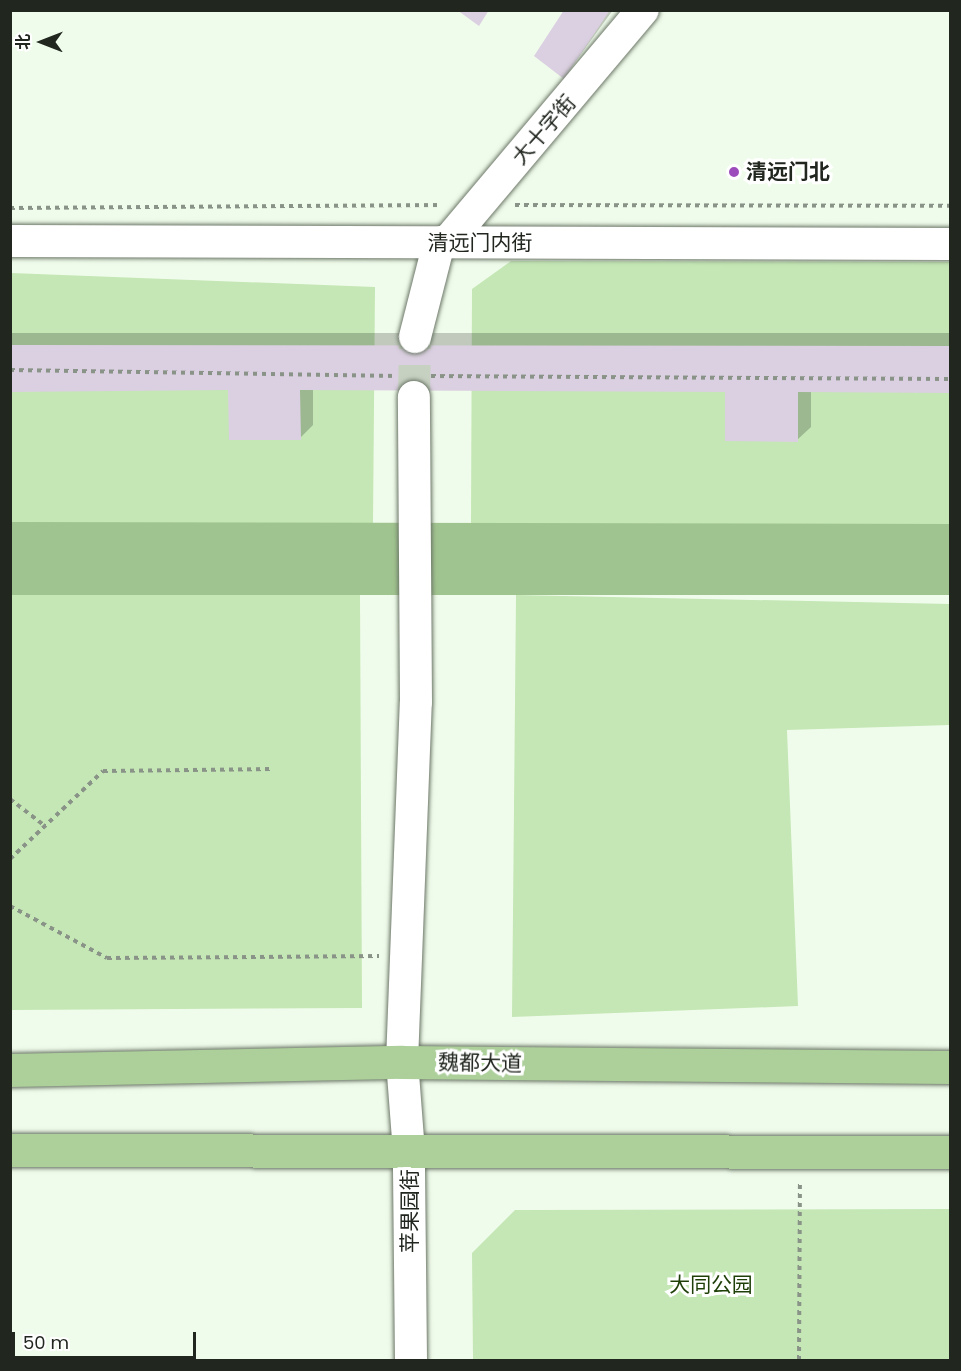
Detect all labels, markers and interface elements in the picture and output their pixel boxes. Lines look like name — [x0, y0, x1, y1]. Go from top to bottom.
north arrow — [12, 12, 72, 72]
text: 北 — [12, 34, 35, 50]
street label: 大十字街 — [507, 90, 581, 170]
place label: 清远门北 — [746, 159, 830, 185]
marker: 清远门北 — [727, 165, 741, 179]
street label: 清远门内街 — [428, 230, 532, 256]
street label: 魏都大道 — [438, 1050, 522, 1076]
street label: 苹果园街 — [397, 1169, 423, 1253]
park label: 大同公园 — [669, 1272, 753, 1298]
scale bar — [15, 1320, 200, 1358]
text: 50 m — [23, 1330, 69, 1355]

